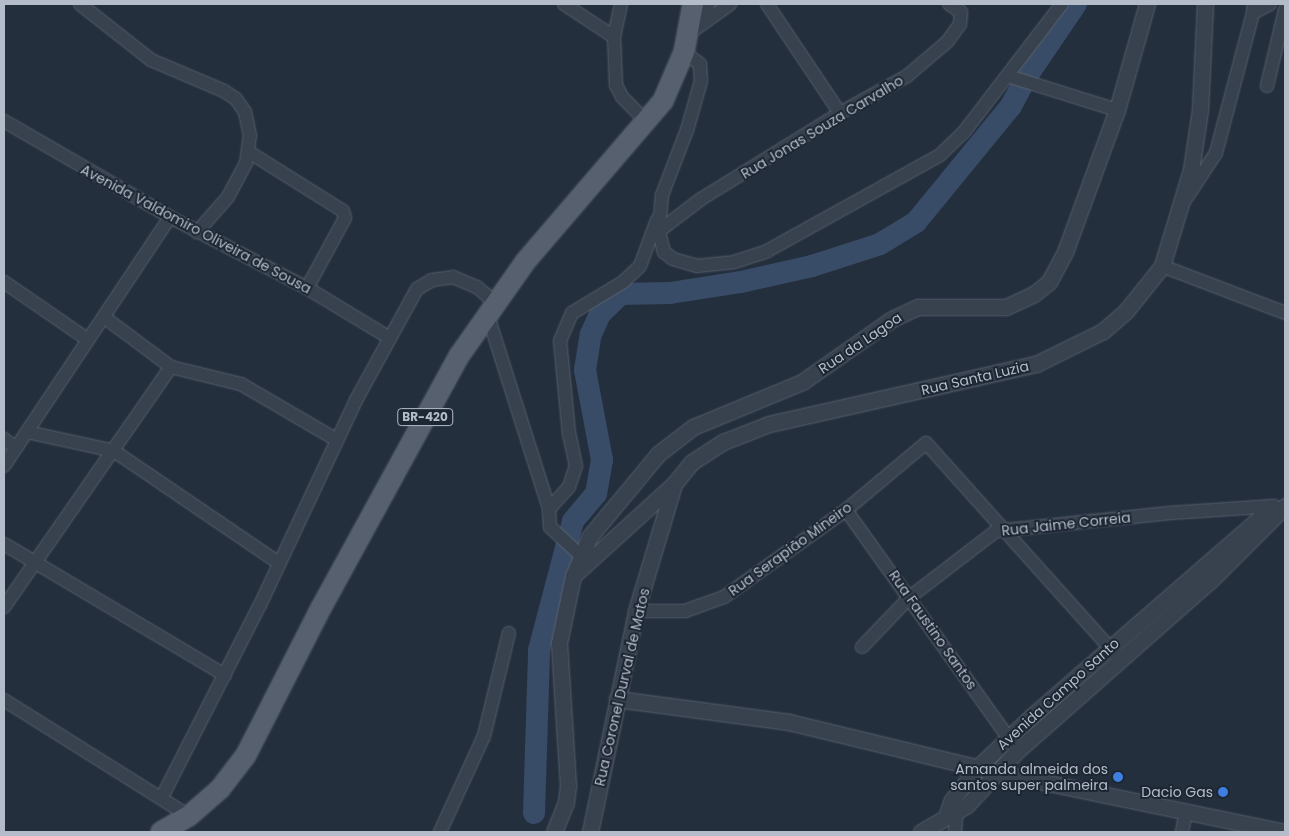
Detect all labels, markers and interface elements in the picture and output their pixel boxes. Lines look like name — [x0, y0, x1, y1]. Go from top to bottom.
street label: Rua Jonas Souza Carvalho — [738, 72, 906, 182]
street label: Avenida Valdomiro Oliveira de Sousa — [78, 161, 314, 297]
street label: Rua da Lagoa — [815, 309, 905, 377]
street label: Rua Santa Luzia — [920, 357, 1030, 399]
road number: BR-420 — [396, 408, 454, 427]
street label: Rua Serapião Mineiro — [725, 499, 855, 599]
street label: Rua Jaime Correia — [1001, 509, 1131, 539]
street label: Rua Faustino Santos — [885, 567, 981, 693]
street label: Rua Coronel Durval de Matos — [591, 586, 653, 788]
street label: Avenida Campo Santo — [993, 635, 1123, 753]
place label: Amanda almeida dos santos super palmeira — [950, 761, 1108, 794]
marker: Amanda almeida dos santos super palmeira — [1112, 771, 1124, 783]
place label: Dacio Gas — [1141, 784, 1213, 800]
marker: Dacio Gas — [1217, 786, 1229, 798]

